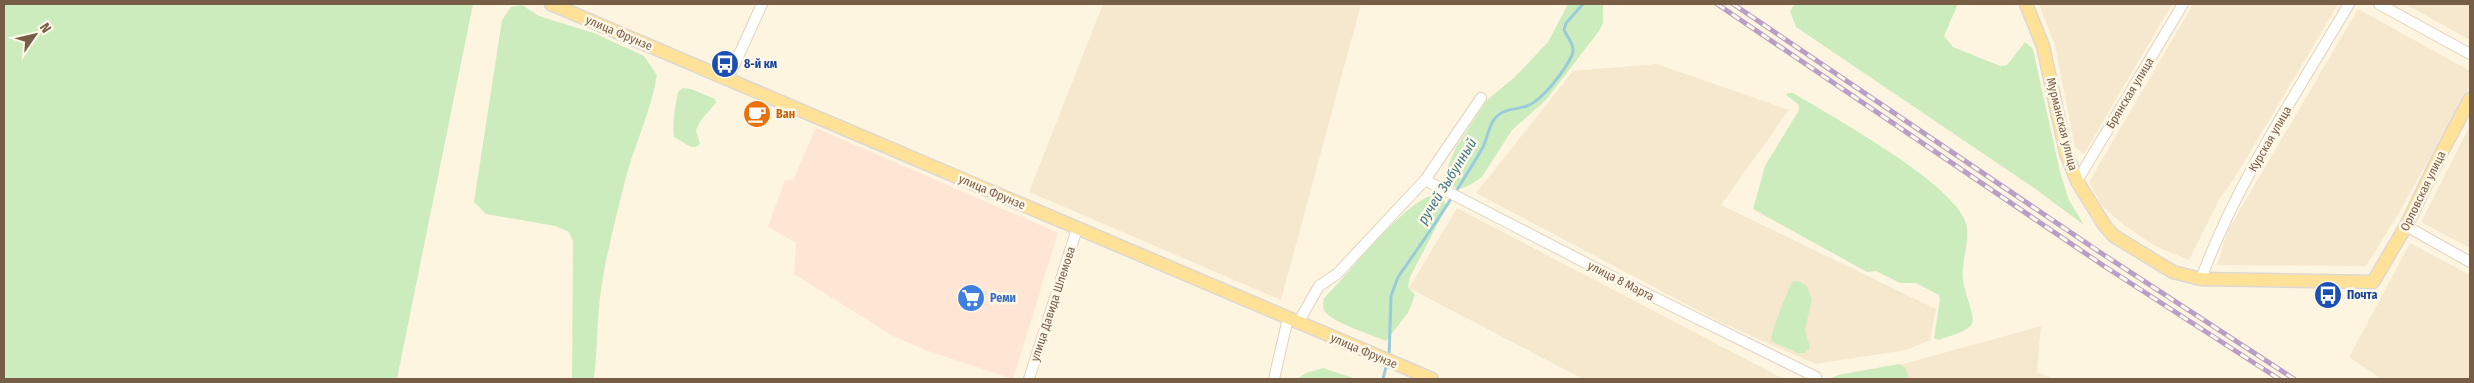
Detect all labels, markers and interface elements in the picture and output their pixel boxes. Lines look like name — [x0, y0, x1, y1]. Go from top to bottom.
north arrow — [10, 10, 60, 60]
street label: улица Фрунзе — [584, 13, 654, 53]
text: N — [36, 20, 55, 36]
bus stop icon: 8-й км — [710, 49, 740, 79]
street label: Брянская улица — [2103, 55, 2157, 131]
place label: 8-й км — [744, 57, 778, 71]
street label: Мурманская улица — [2044, 76, 2080, 172]
cafe icon: Ван — [742, 99, 772, 129]
street label: Курская улица — [2246, 104, 2294, 174]
place label: Ван — [776, 107, 795, 121]
water label: ручей Зыбунный — [1414, 135, 1481, 227]
street label: Орловская улица — [2398, 148, 2449, 233]
street label: улица Фрунзе — [957, 172, 1027, 212]
street label: улица Давида Шлемова — [1028, 245, 1078, 363]
street label: улица 8 Марта — [1585, 258, 1657, 304]
bus stop icon: Почта — [2313, 280, 2343, 310]
supermarket icon: Реми — [956, 283, 986, 313]
place label: Почта — [2347, 288, 2377, 302]
place label: Реми — [990, 291, 1016, 305]
street label: улица Фрунзе — [1329, 331, 1399, 371]

